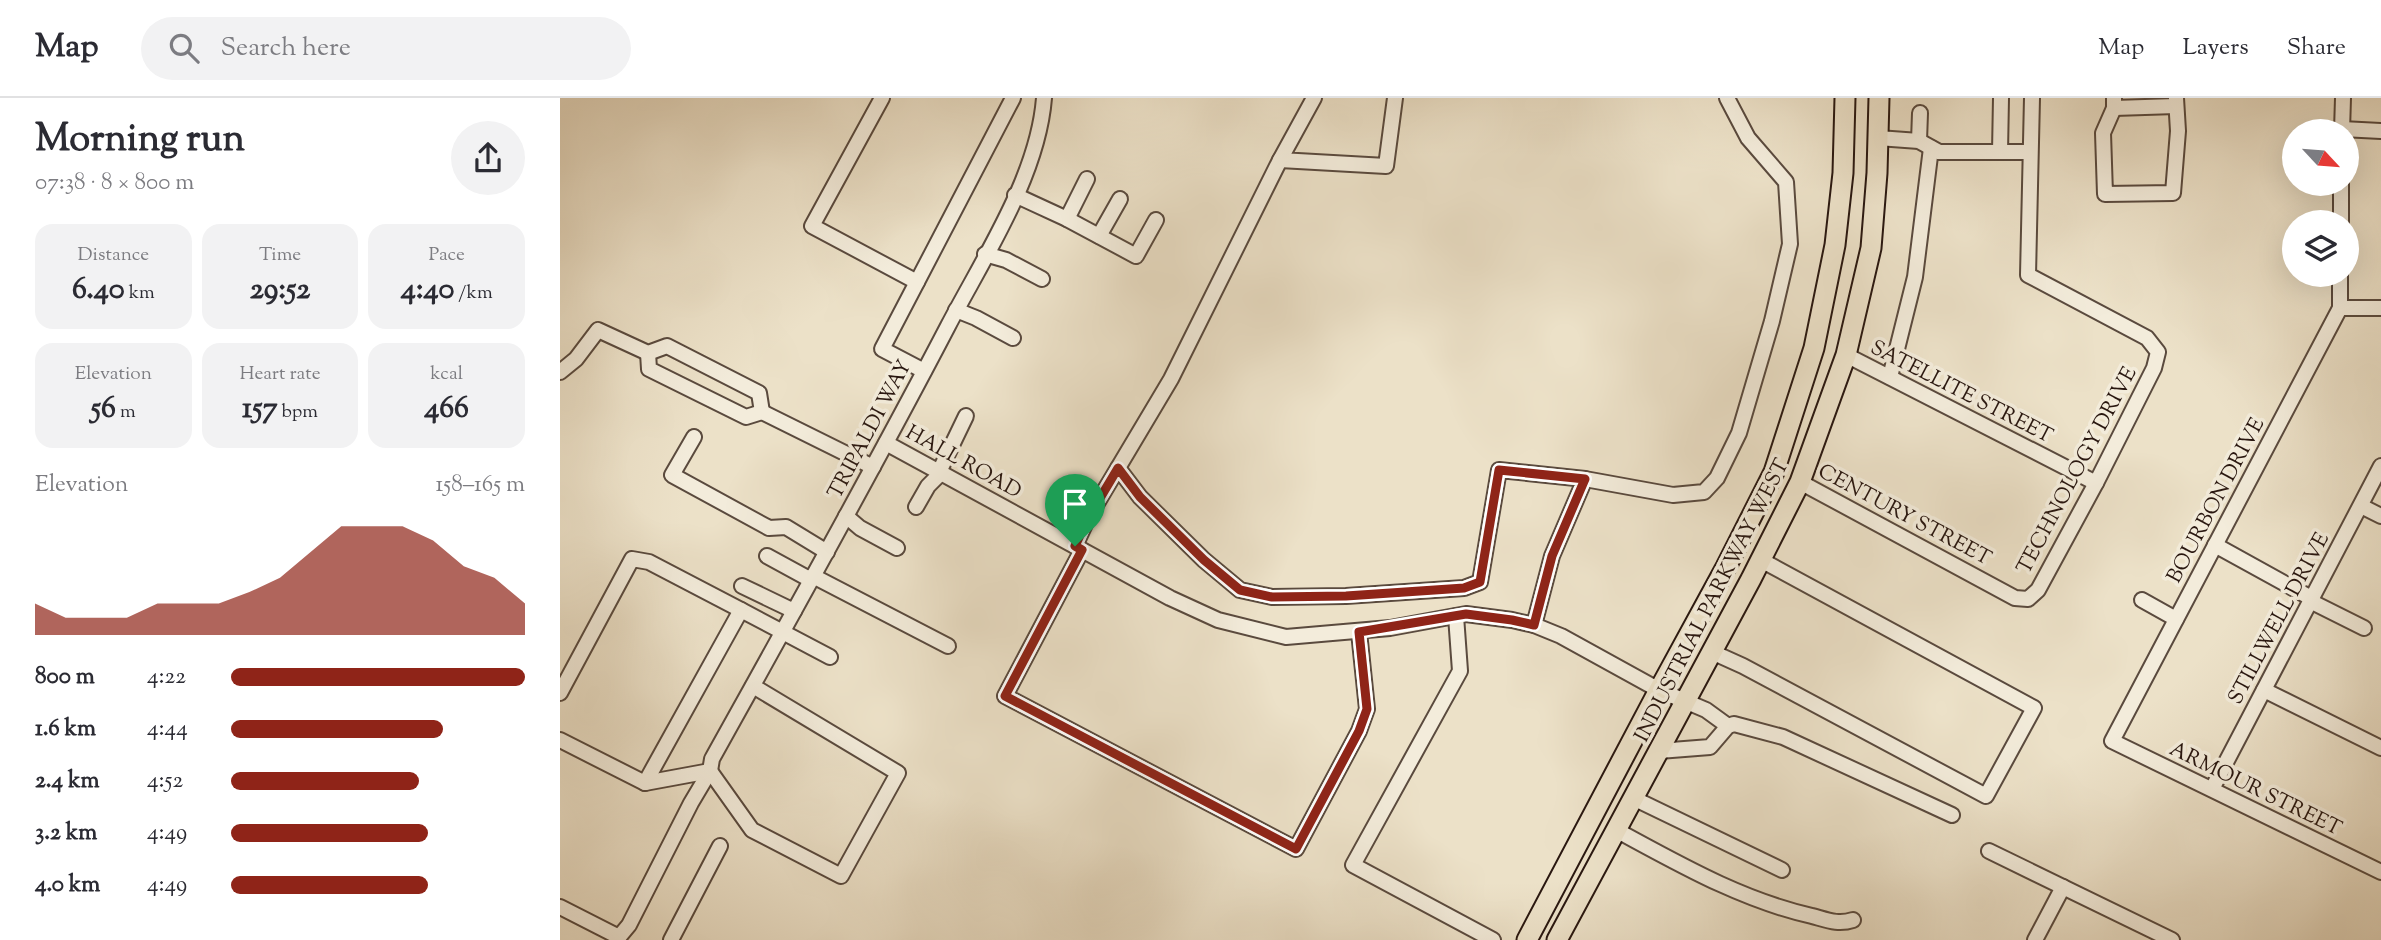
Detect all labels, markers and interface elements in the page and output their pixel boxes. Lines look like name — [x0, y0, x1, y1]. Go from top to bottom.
search box — [141, 17, 631, 80]
text: Map — [35, 24, 99, 72]
icon: search — [165, 29, 203, 67]
text: Search here — [221, 30, 351, 67]
text: Map — [2098, 31, 2144, 65]
text: Layers — [2182, 31, 2249, 65]
text: Share — [2287, 31, 2346, 65]
text: Morning run — [35, 114, 245, 168]
north arrow — [2282, 119, 2359, 196]
map controls — [2282, 119, 2359, 287]
button: share — [451, 121, 525, 195]
text: 07:38 · 8 × 800 m — [35, 167, 194, 200]
button: layers — [2282, 210, 2359, 287]
text: Distance — [78, 242, 149, 269]
text: Time — [259, 242, 301, 269]
text: Pace — [428, 242, 465, 269]
text: 6.40 — [72, 269, 125, 312]
text: 29:52 — [250, 269, 310, 312]
text: 4:40 — [401, 269, 454, 312]
text: km — [125, 280, 155, 307]
text: /km — [454, 280, 493, 307]
street label: SATELLITE STREET — [1865, 334, 2058, 452]
street label: TRIPALDI WAY — [821, 355, 920, 505]
text: Elevation — [75, 361, 152, 388]
text: Heart rate — [239, 361, 321, 388]
text: kcal — [430, 361, 463, 388]
street label: TECHNOLOGY DRIVE — [2010, 362, 2145, 580]
text: 56 — [91, 388, 116, 431]
text: 157 — [242, 388, 277, 431]
text: 466 — [424, 388, 469, 431]
text: m — [116, 399, 136, 426]
text: bpm — [277, 399, 318, 426]
street label: BOURBON DRIVE — [2160, 413, 2273, 589]
street label: HALL ROAD — [900, 418, 1026, 507]
street label: INDUSTRIAL PARKWAY WEST — [1628, 454, 1798, 748]
street label: CENTURY STREET — [1812, 457, 1996, 574]
text: Elevation — [35, 469, 128, 502]
text: 158–165 m — [436, 469, 525, 502]
pin — [1045, 474, 1105, 546]
icon: arrive — [1056, 485, 1094, 523]
street label: STILLWELL DRIVE — [2222, 527, 2338, 710]
text: 800 m — [35, 661, 95, 694]
text: 4:22 — [147, 661, 186, 694]
text: 1.6 km — [35, 713, 96, 746]
text: 4:44 — [147, 713, 188, 746]
street label: ARMOUR STREET — [2164, 735, 2346, 845]
text: 2.4 km — [35, 765, 100, 798]
text: 4:52 — [147, 765, 183, 798]
text: 3.2 km — [35, 817, 97, 850]
text: 4:49 — [147, 817, 187, 850]
text: 4.0 km — [35, 869, 100, 902]
text: 4:49 — [147, 869, 187, 902]

